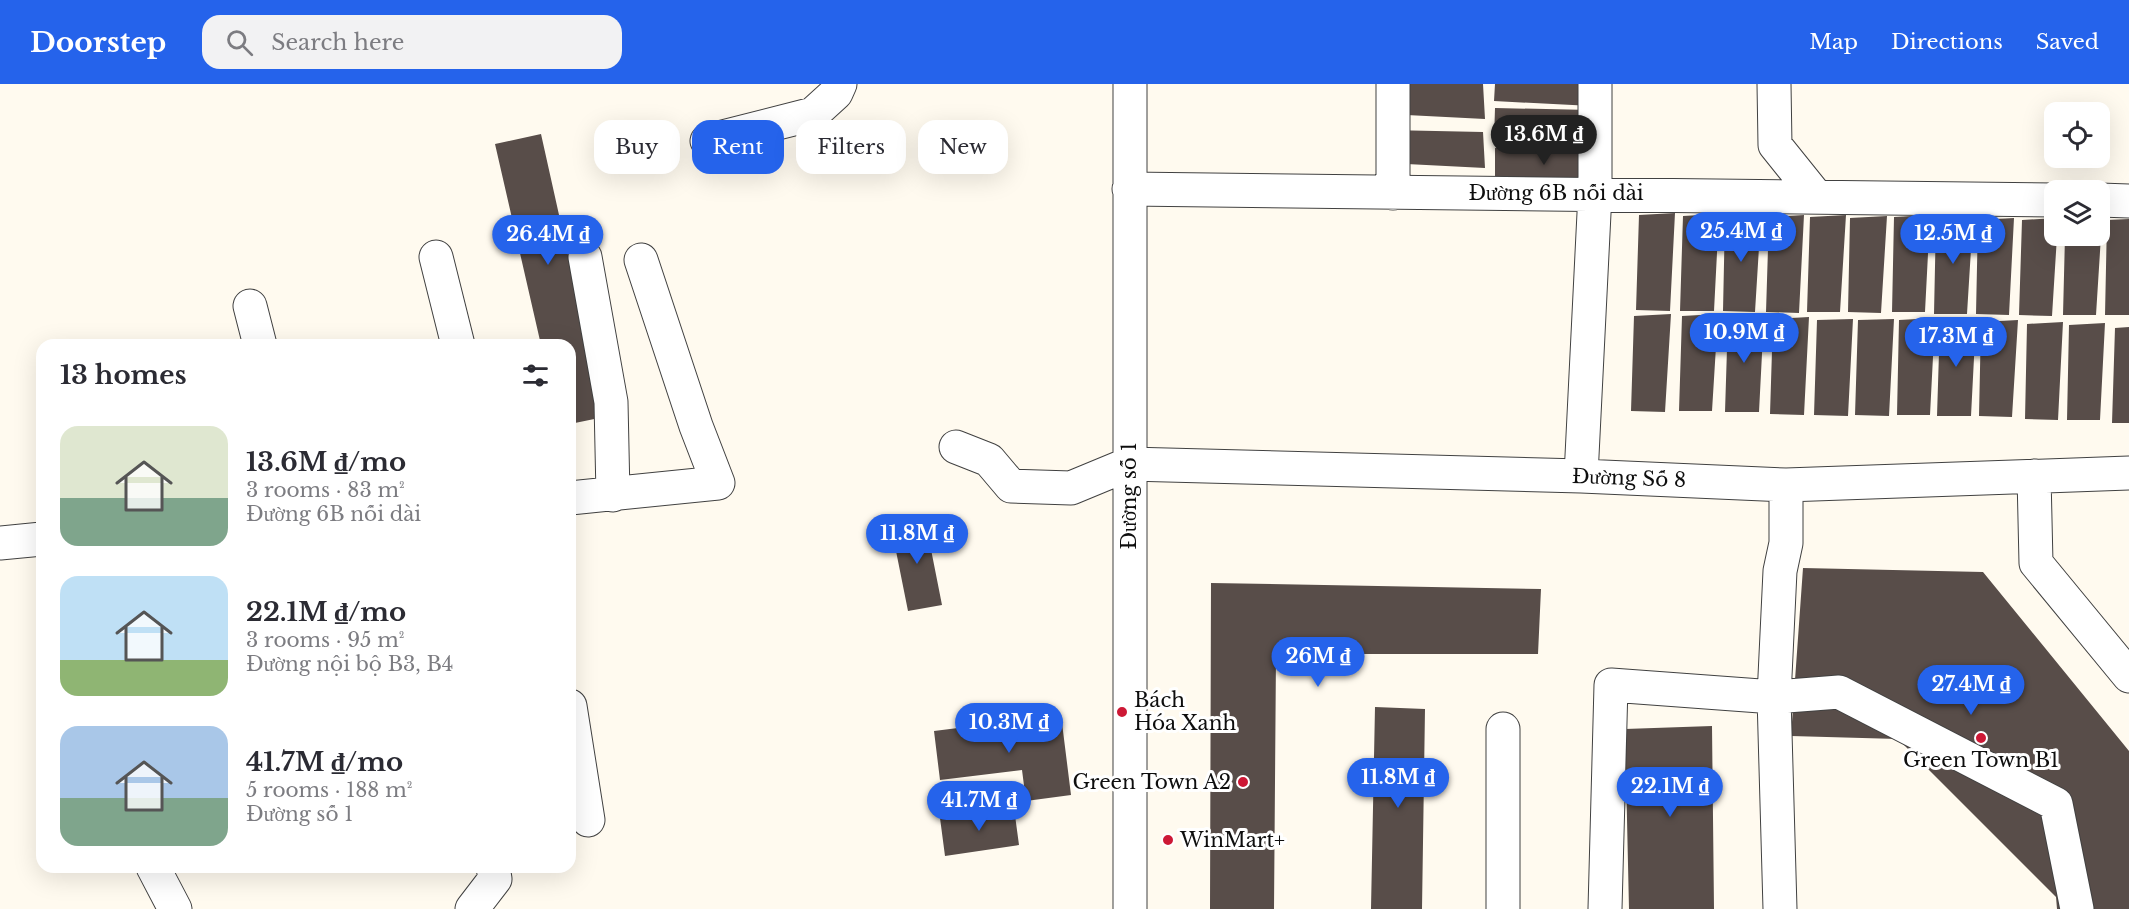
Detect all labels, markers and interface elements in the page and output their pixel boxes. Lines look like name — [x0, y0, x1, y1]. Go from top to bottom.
search box — [202, 15, 622, 69]
text: Doorstep — [30, 25, 166, 60]
icon: search — [223, 26, 256, 59]
text: Search here — [271, 29, 404, 56]
text: Map — [1809, 29, 1858, 55]
text: Directions — [1891, 29, 2003, 55]
text: Saved — [2036, 29, 2099, 55]
map controls — [2044, 102, 2110, 246]
button: locate — [2044, 102, 2110, 168]
pin: 13.6M ₫ — [1489, 115, 1599, 166]
chip: Buy — [594, 120, 680, 174]
chip: Rent — [692, 120, 784, 174]
chip: Filters — [796, 120, 906, 174]
chip: New — [918, 120, 1008, 174]
text: 13.6M ₫ — [1505, 122, 1583, 146]
button: layers — [2044, 180, 2110, 246]
street label: Đường 6B nối dài — [1468, 181, 1644, 205]
pin: 25.4M ₫ — [1686, 212, 1796, 263]
pin: 12.5M ₫ — [1898, 214, 2008, 265]
pin: 26.4M ₫ — [493, 215, 603, 266]
text: 25.4M ₫ — [1700, 219, 1782, 243]
text: 12.5M ₫ — [1914, 221, 1992, 245]
text: 26.4M ₫ — [506, 222, 590, 246]
pin: 10.9M ₫ — [1689, 313, 1799, 364]
pin: 17.3M ₫ — [1901, 317, 2011, 368]
text: 10.9M ₫ — [1704, 320, 1784, 344]
text: 17.3M ₫ — [1919, 324, 1993, 348]
text: 13 homes — [60, 359, 187, 391]
icon: filters — [519, 359, 552, 392]
street label: Đường số 1 — [1117, 442, 1141, 550]
text: 13.6M ₫/mo — [246, 446, 406, 478]
icon: home — [108, 450, 180, 522]
street label: Đường Số 8 — [1572, 464, 1686, 492]
text: 3 rooms · 83 m² — [246, 478, 405, 502]
text: Đường 6B nối dài — [246, 502, 421, 526]
pin: 11.8M ₫ — [862, 514, 972, 565]
text: 11.8M ₫ — [880, 521, 954, 545]
text: 22.1M ₫/mo — [246, 596, 406, 628]
icon: home — [108, 600, 180, 672]
text: 3 rooms · 95 m² — [246, 628, 404, 652]
pin: 26M ₫ — [1276, 637, 1360, 688]
text: 26M ₫ — [1286, 644, 1350, 668]
text: Đường nội bộ B3, B4 — [246, 652, 454, 676]
pin: 27.4M ₫ — [1916, 665, 2026, 716]
text: 27.4M ₫ — [1931, 672, 2011, 696]
place label: Bách Hóa Xanh — [1134, 688, 1236, 735]
pin: 10.3M ₫ — [954, 703, 1064, 754]
marker: Bách Hóa Xanh — [1115, 705, 1129, 719]
text: 10.3M ₫ — [969, 710, 1049, 734]
marker: Green Town B1 — [1974, 731, 1988, 745]
text: 41.7M ₫/mo — [246, 746, 403, 778]
place label: Green Town B1 — [1903, 748, 2059, 772]
icon: home — [108, 750, 180, 822]
pin: 11.8M ₫ — [1343, 758, 1453, 809]
text: 11.8M ₫ — [1361, 765, 1435, 789]
pin: 22.1M ₫ — [1615, 767, 1725, 818]
place label: Green Town A2 — [1072, 770, 1231, 794]
text: 22.1M ₫ — [1631, 774, 1709, 798]
marker: Green Town A2 — [1236, 775, 1250, 789]
text: 5 rooms · 188 m² — [246, 778, 412, 802]
pin: 41.7M ₫ — [924, 781, 1034, 832]
text: 41.7M ₫ — [941, 788, 1017, 812]
text: Đường số 1 — [246, 802, 353, 826]
place label: WinMart+ — [1179, 828, 1285, 852]
marker: WinMart+ — [1161, 833, 1175, 847]

